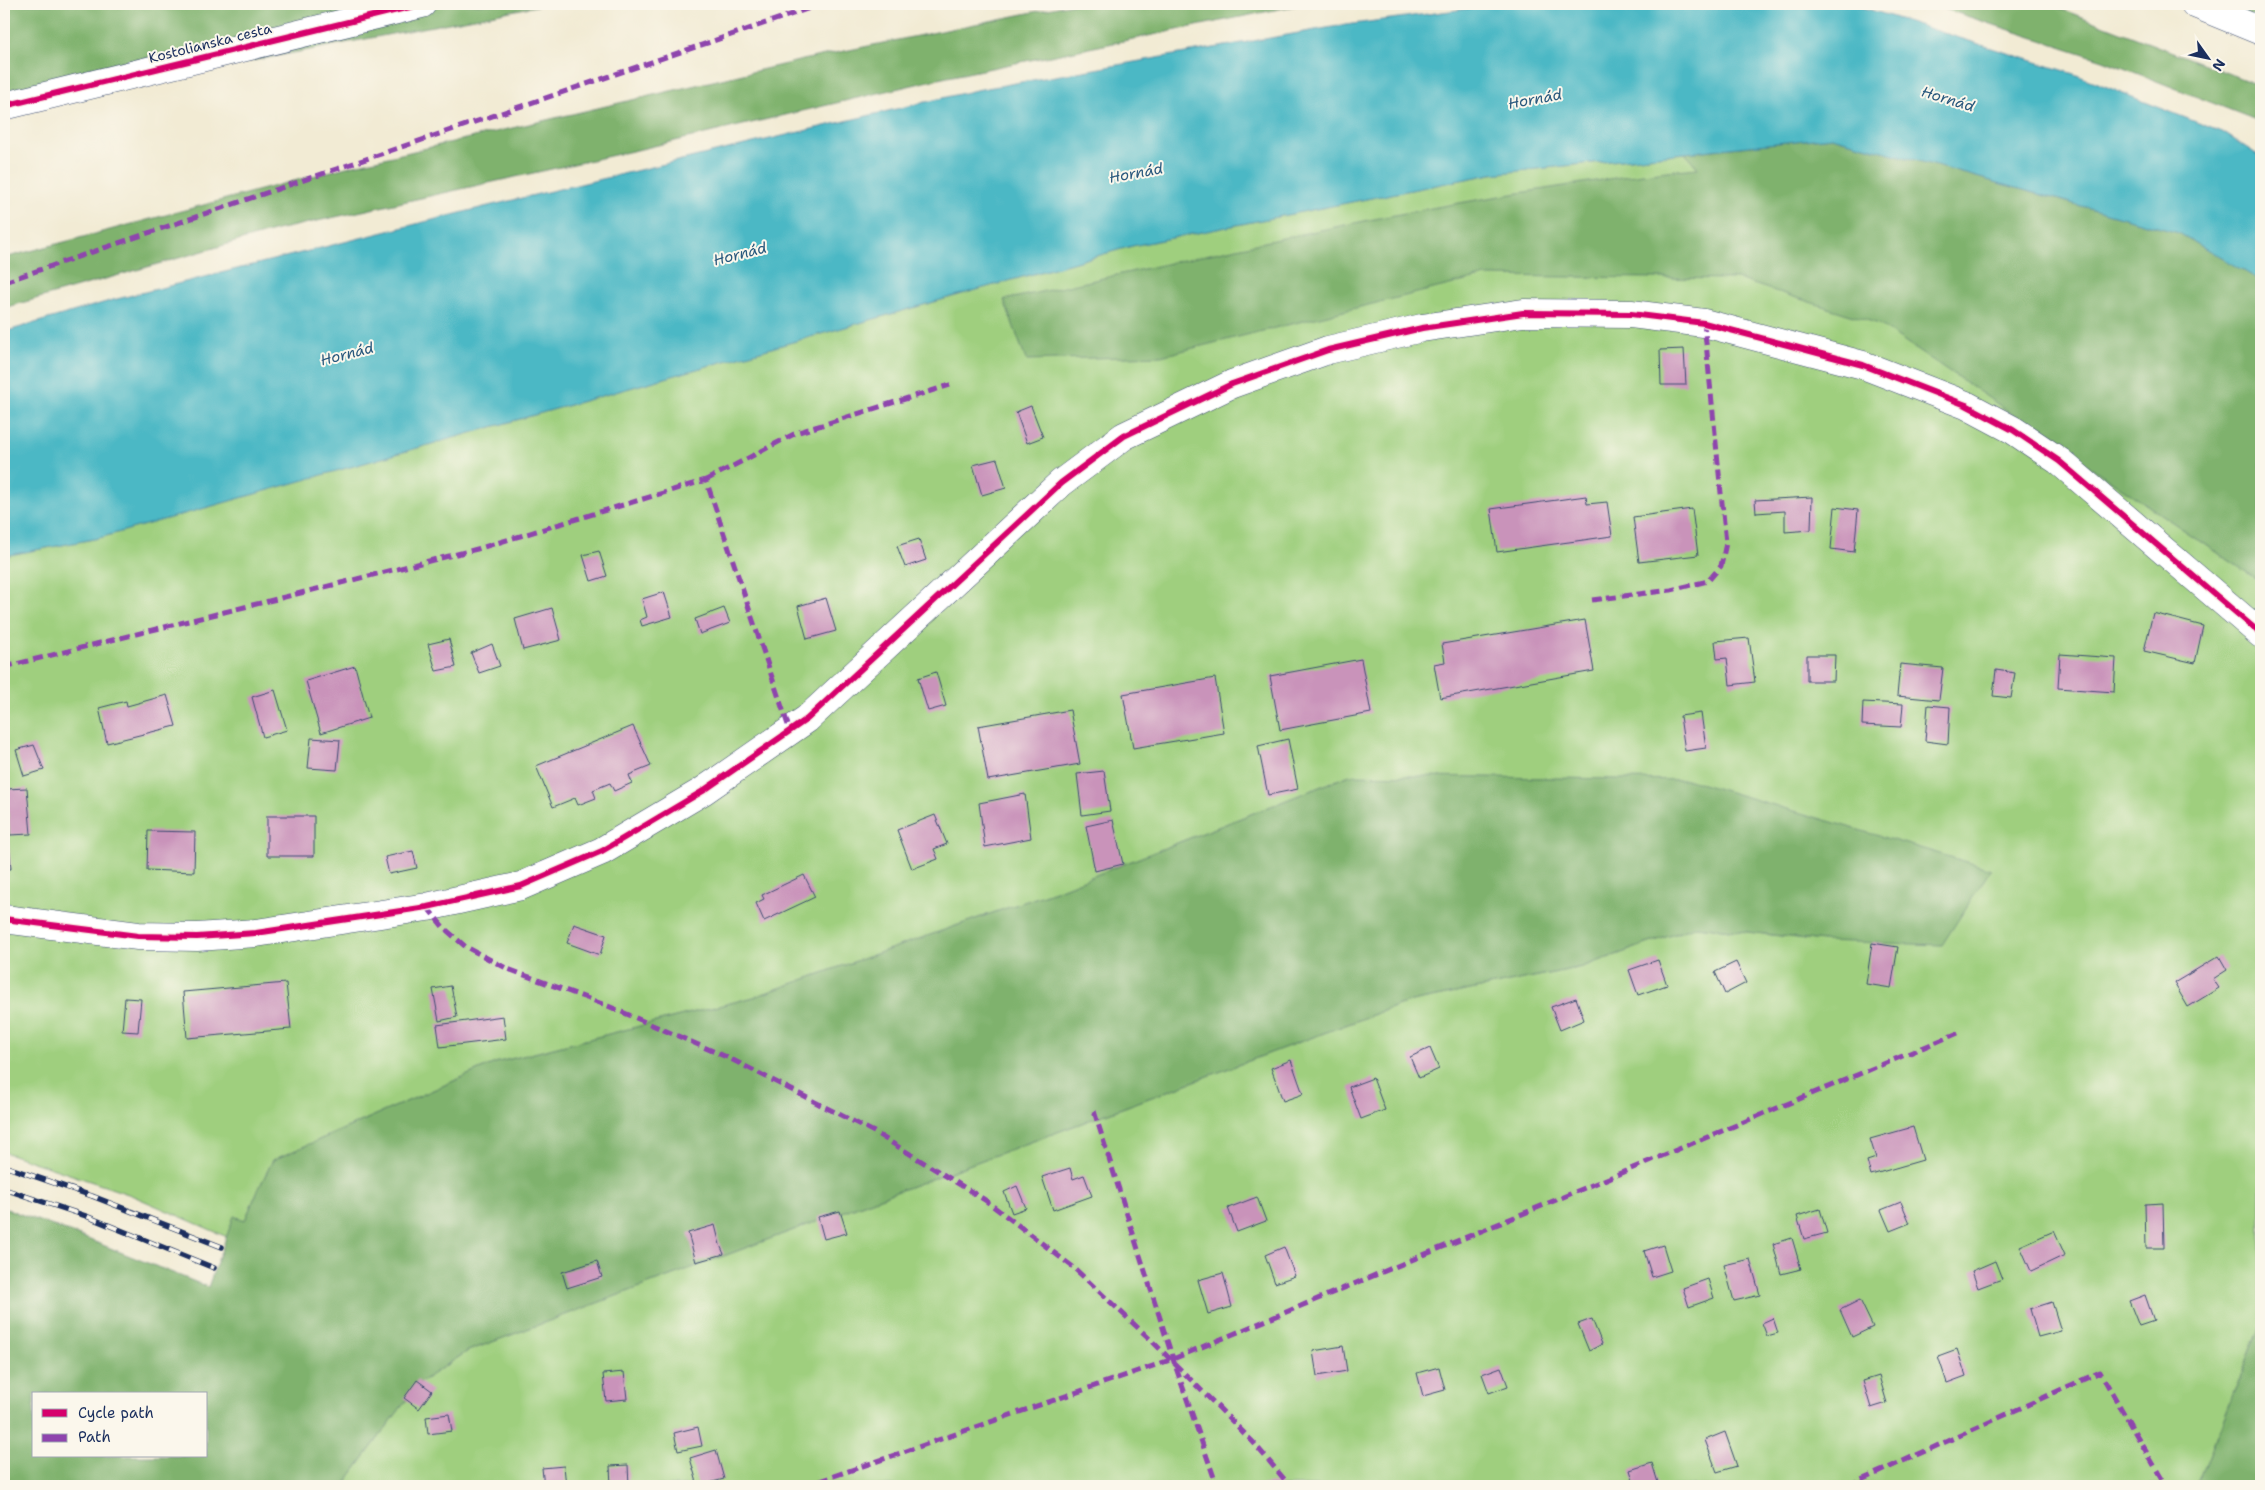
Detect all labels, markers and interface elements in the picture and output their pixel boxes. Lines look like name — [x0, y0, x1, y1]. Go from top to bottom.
street label: Kostolianska cesta — [147, 19, 274, 67]
north arrow — [2182, 32, 2232, 82]
text: N — [2208, 56, 2229, 75]
water label: Hornád — [1919, 81, 1977, 117]
water label: Hornád — [1506, 84, 1564, 114]
water label: Hornád — [1107, 158, 1165, 188]
water label: Hornád — [711, 238, 769, 270]
water label: Hornád — [318, 338, 376, 370]
legend — [32, 1392, 208, 1458]
text: Cycle path — [78, 1403, 154, 1423]
text: Path — [78, 1427, 111, 1447]

